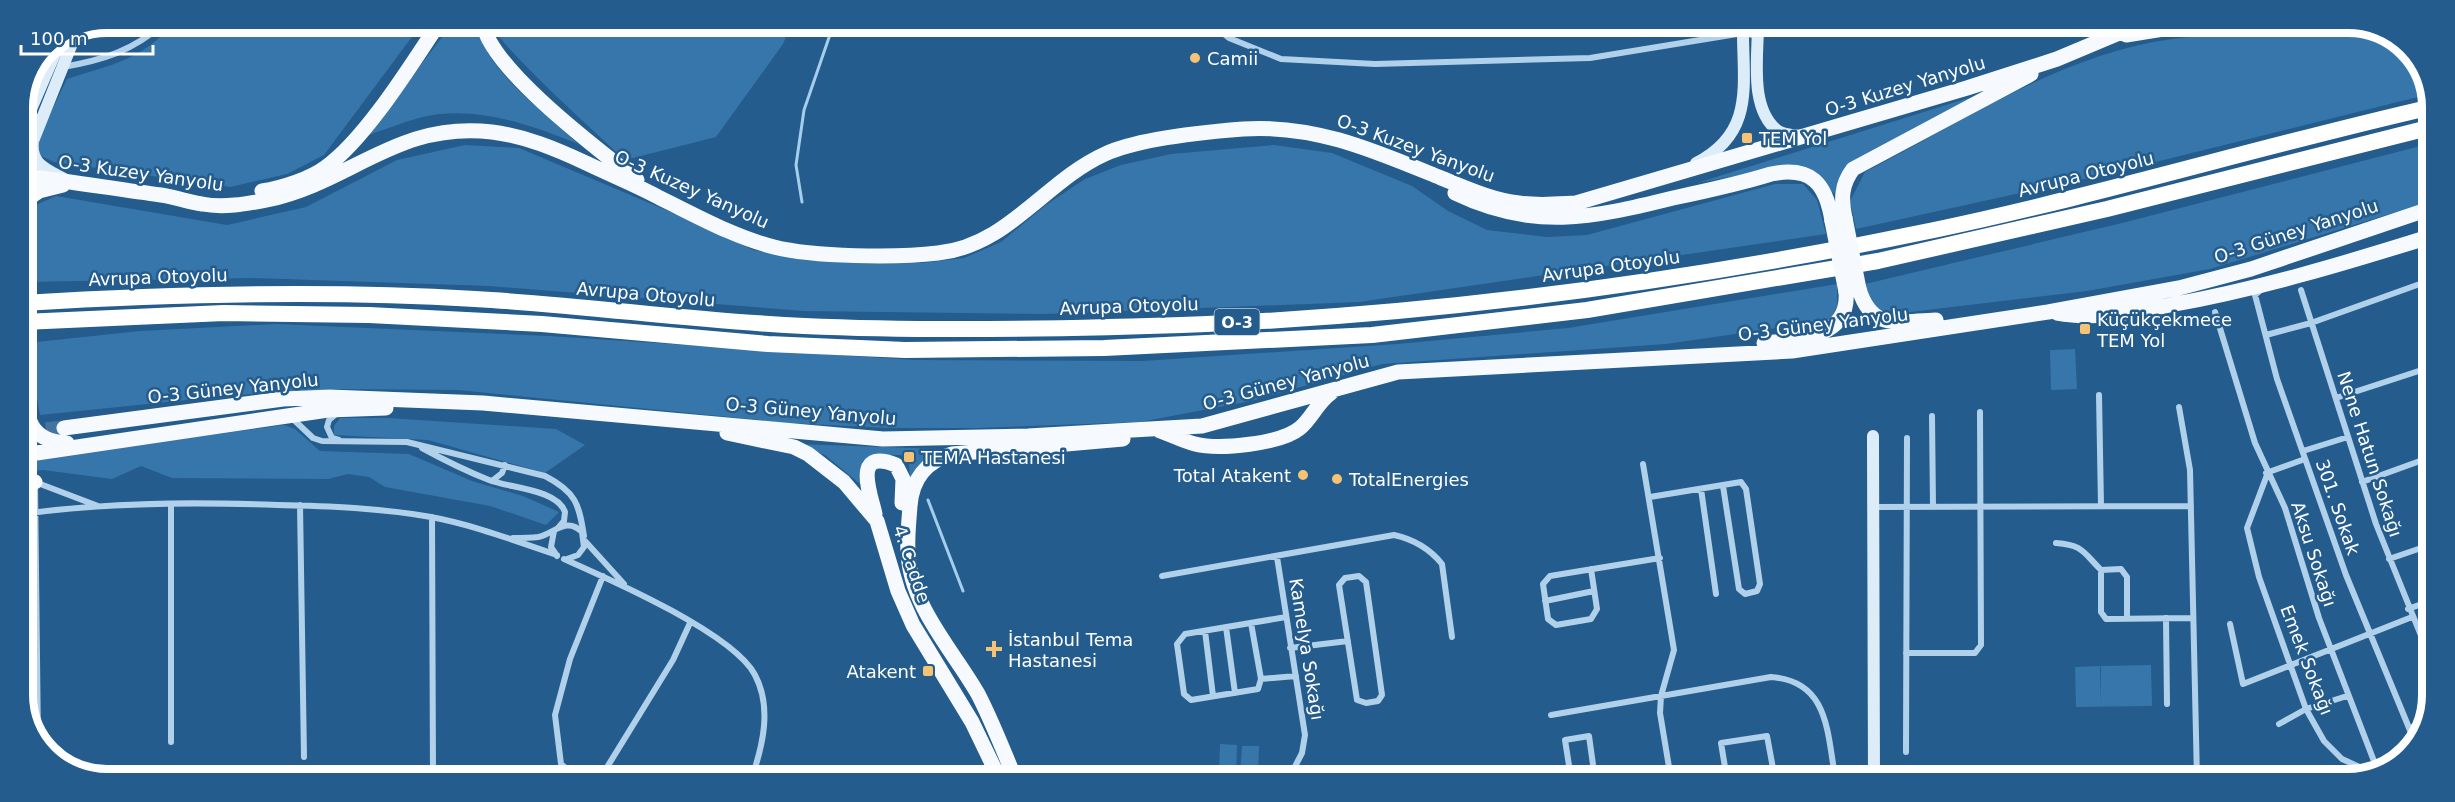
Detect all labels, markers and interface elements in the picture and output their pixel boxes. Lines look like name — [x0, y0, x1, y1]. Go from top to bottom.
scale bar — [21, 18, 153, 56]
text: 100 m — [30, 28, 88, 49]
place label: Camii — [1207, 48, 1258, 69]
marker: Camii — [1188, 51, 1202, 65]
street label: O-3 Kuzey Yanyolu — [1822, 52, 1988, 120]
street label: O-3 Kuzey Yanyolu — [1334, 110, 1498, 186]
place label: TEM Yol — [1758, 128, 1827, 149]
marker: TEM Yol — [1740, 131, 1754, 145]
street label: O-3 Kuzey Yanyolu — [612, 146, 772, 232]
street label: Avrupa Otoyolu — [2016, 147, 2156, 201]
street label: O-3 Kuzey Yanyolu — [57, 151, 225, 195]
street label: O-3 Güney Yanyolu — [2211, 195, 2381, 267]
street label: Avrupa Otoyolu — [1541, 246, 1681, 286]
street label: Avrupa Otoyolu — [88, 264, 228, 290]
street label: Avrupa Otoyolu — [576, 277, 716, 311]
street label: Avrupa Otoyolu — [1059, 293, 1199, 319]
street label: O-3 Güney Yanyolu — [1737, 303, 1909, 345]
road number: O-3 — [1214, 309, 1260, 335]
place label: Küçükçekmece TEM Yol — [2096, 309, 2232, 351]
marker: Küçükçekmece TEM Yol — [2078, 322, 2092, 336]
street label: O-3 Güney Yanyolu — [1200, 350, 1372, 414]
street label: O-3 Güney Yanyolu — [147, 369, 319, 407]
street label: Nene Hatun Sokağı — [2333, 369, 2407, 539]
street label: O-3 Güney Yanyolu — [725, 393, 897, 429]
place label: TEMA Hastanesi — [920, 447, 1066, 468]
marker: TEMA Hastanesi — [902, 450, 916, 464]
street label: 301. Sokak — [2312, 456, 2364, 558]
place label: Total Atakent — [1173, 465, 1291, 486]
marker: Total Atakent — [1296, 468, 1310, 482]
place label: TotalEnergies — [1348, 469, 1469, 490]
marker: TotalEnergies — [1330, 472, 1344, 486]
street label: Aksu Sokağı — [2287, 499, 2341, 609]
street label: 4. Cadde — [889, 523, 935, 605]
street label: Kamelya Sokağı — [1285, 576, 1329, 722]
street label: Emek Sokağı — [2276, 602, 2338, 718]
place label: İstanbul Tema Hastanesi — [1008, 629, 1133, 671]
marker: İstanbul Tema Hastanesi — [985, 640, 1003, 658]
place label: Atakent — [847, 661, 916, 682]
marker: Atakent — [921, 664, 935, 678]

